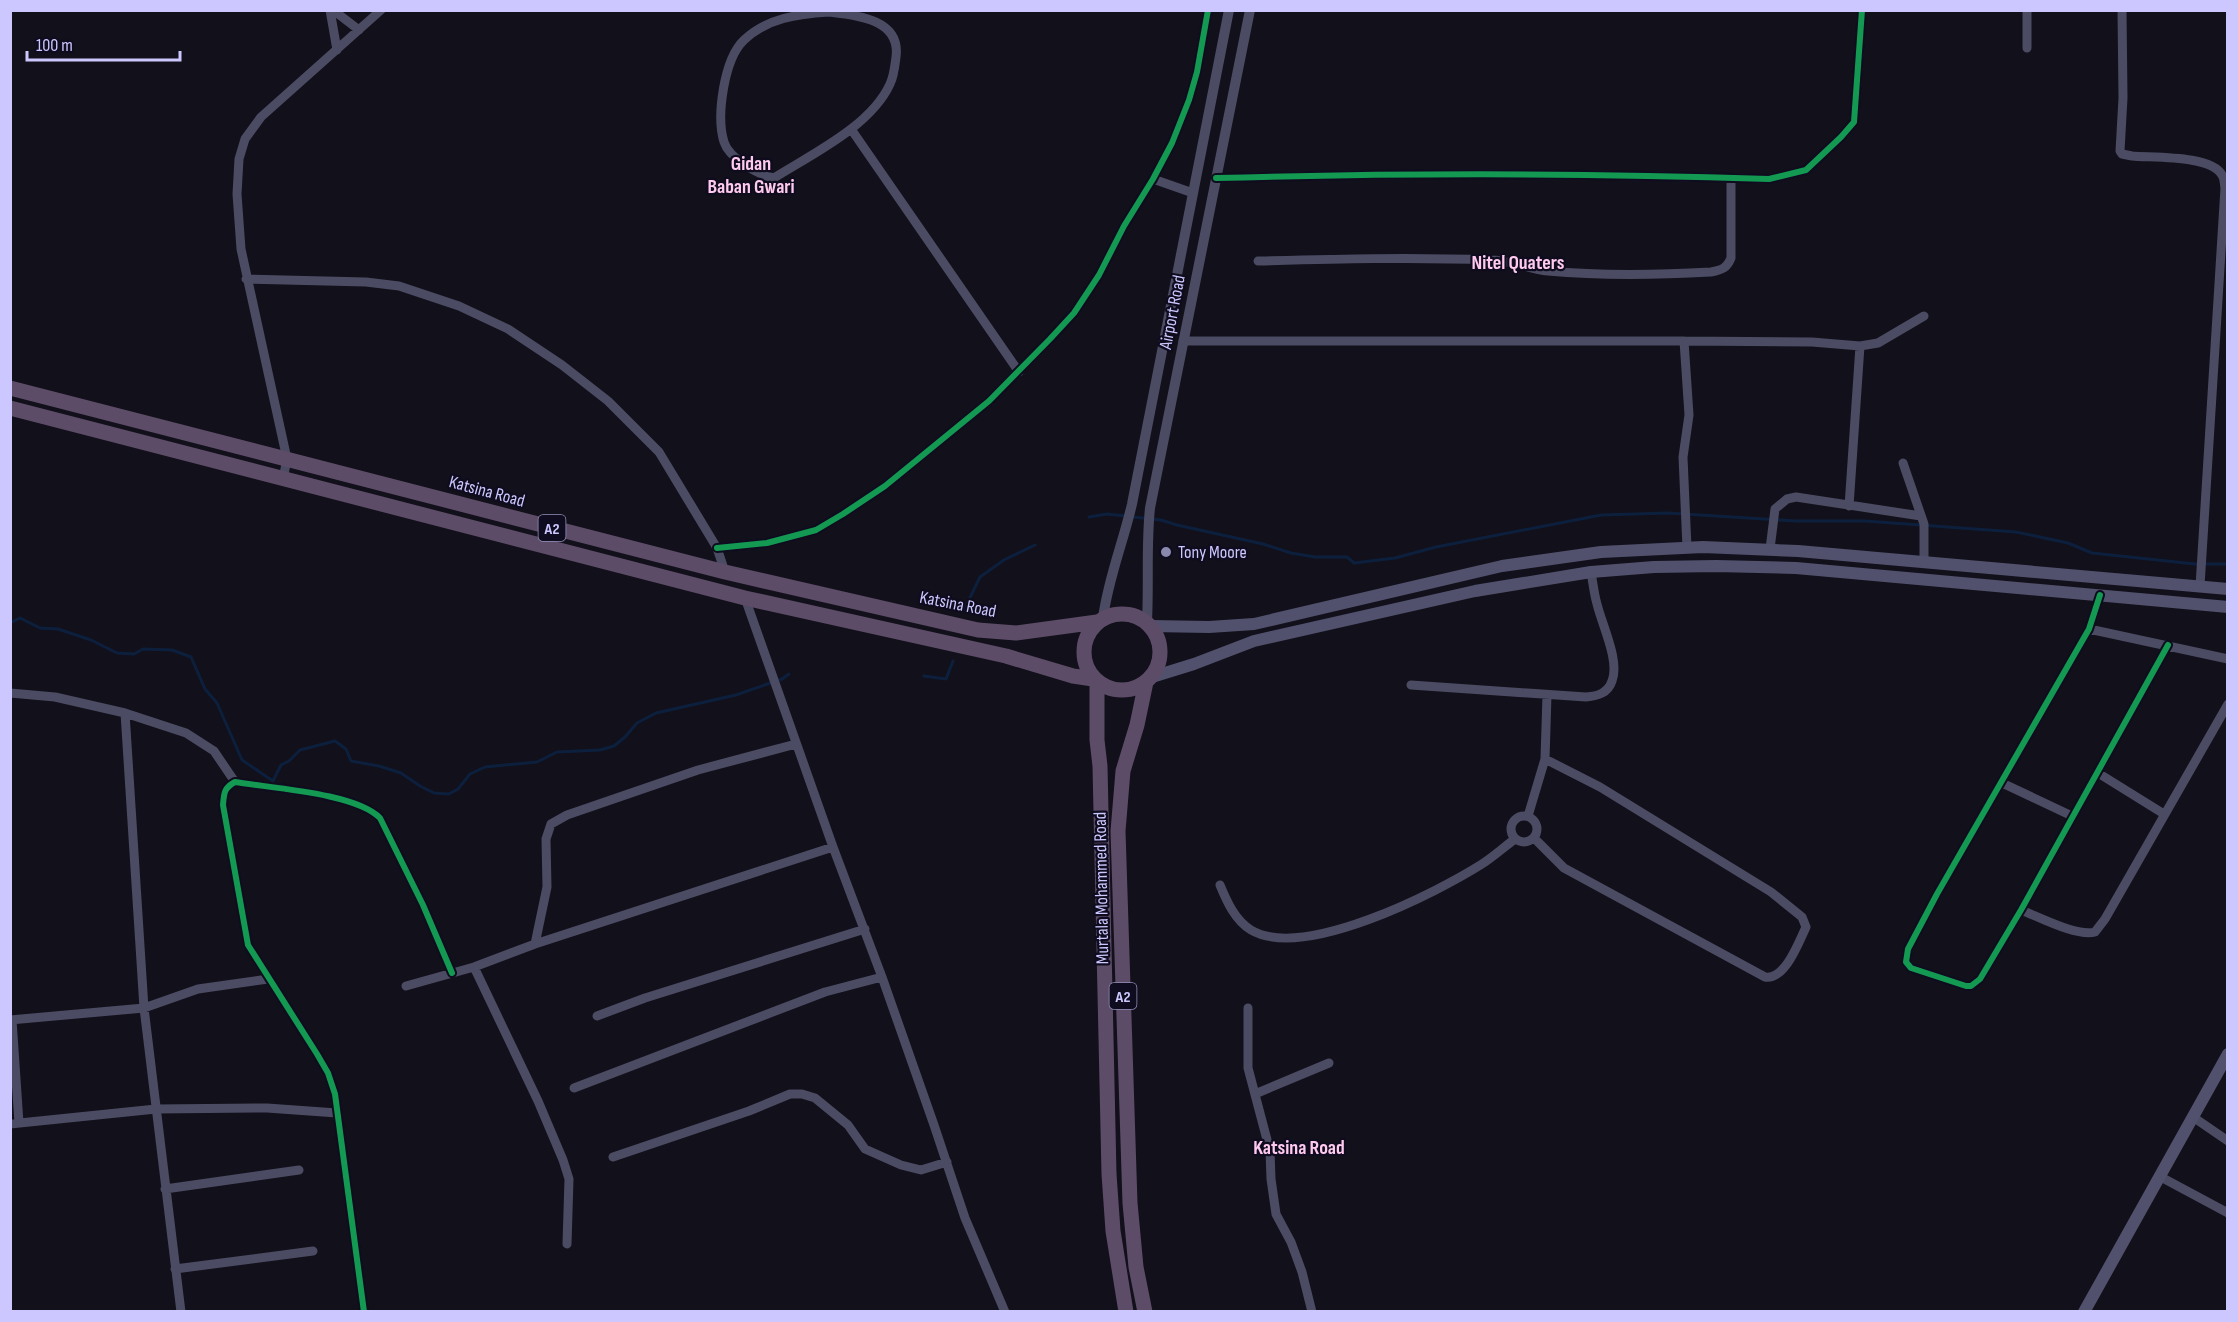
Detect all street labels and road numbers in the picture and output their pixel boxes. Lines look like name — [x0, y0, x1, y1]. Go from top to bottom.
street label: Airport Road — [1155, 273, 1190, 352]
street label: Katsina Road — [447, 471, 527, 512]
road number: A2 — [538, 515, 566, 541]
street label: Katsina Road — [918, 587, 998, 622]
street label: Murtala Mohammed Road — [1090, 812, 1113, 964]
road number: A2 — [1110, 983, 1136, 1009]

